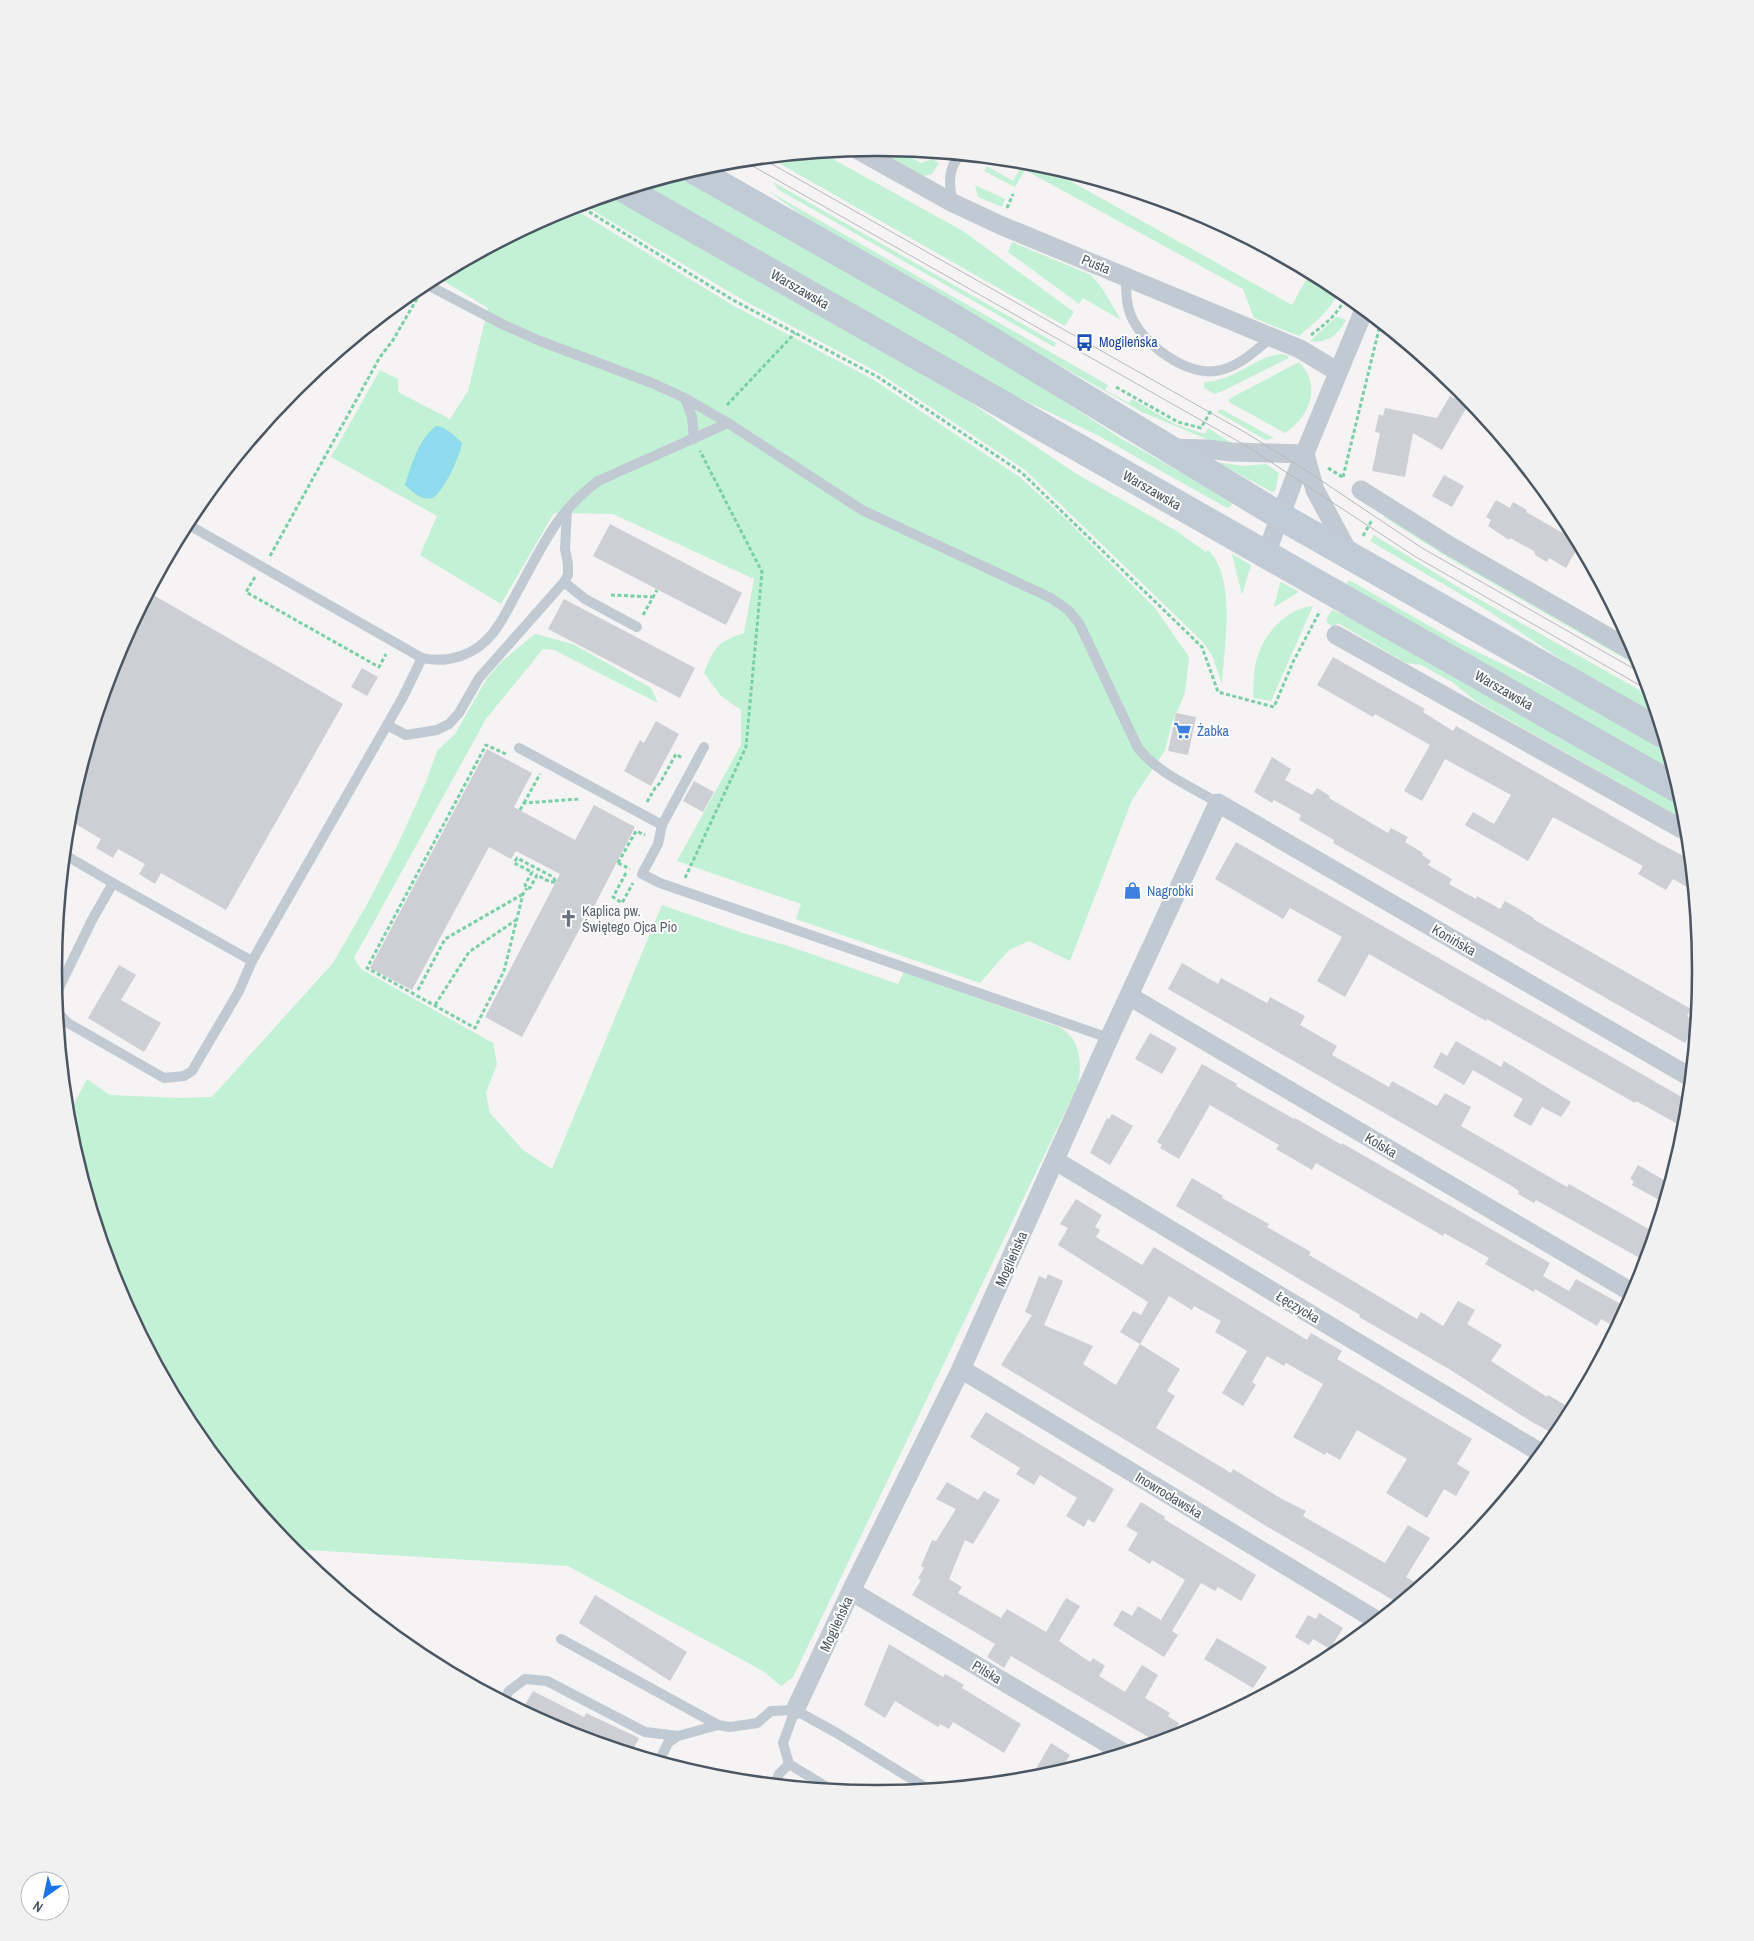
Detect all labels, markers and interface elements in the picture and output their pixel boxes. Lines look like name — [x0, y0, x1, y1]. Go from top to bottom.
street label: Pusta — [1079, 250, 1114, 278]
street label: Warszawska — [768, 265, 833, 313]
bus stop icon: Mogileńska — [1075, 332, 1095, 352]
place label: Mogileńska — [1099, 333, 1158, 351]
street label: Warszawska — [1120, 466, 1185, 514]
street label: Warszawska — [1472, 666, 1537, 714]
supermarket icon: Żabka — [1173, 721, 1193, 741]
place label: Żabka — [1197, 722, 1230, 740]
shop icon: Nagrobki — [1123, 881, 1143, 901]
place label: Nagrobki — [1147, 882, 1194, 900]
place label: Kaplica pw. Świętego Ojca Pio — [582, 902, 677, 936]
church icon: Kaplica pw. Świętego Ojca Pio — [558, 909, 578, 929]
street label: Konińska — [1429, 920, 1480, 960]
street label: Kolska — [1362, 1128, 1401, 1162]
street label: Mogileńska — [991, 1228, 1031, 1289]
street label: Łęczycka — [1273, 1287, 1324, 1327]
street label: Inowrocławska — [1132, 1468, 1206, 1522]
street label: Mogileńska — [815, 1593, 857, 1654]
street label: Pilska — [969, 1656, 1006, 1688]
north arrow — [20, 1871, 70, 1921]
text: N — [30, 1897, 46, 1917]

